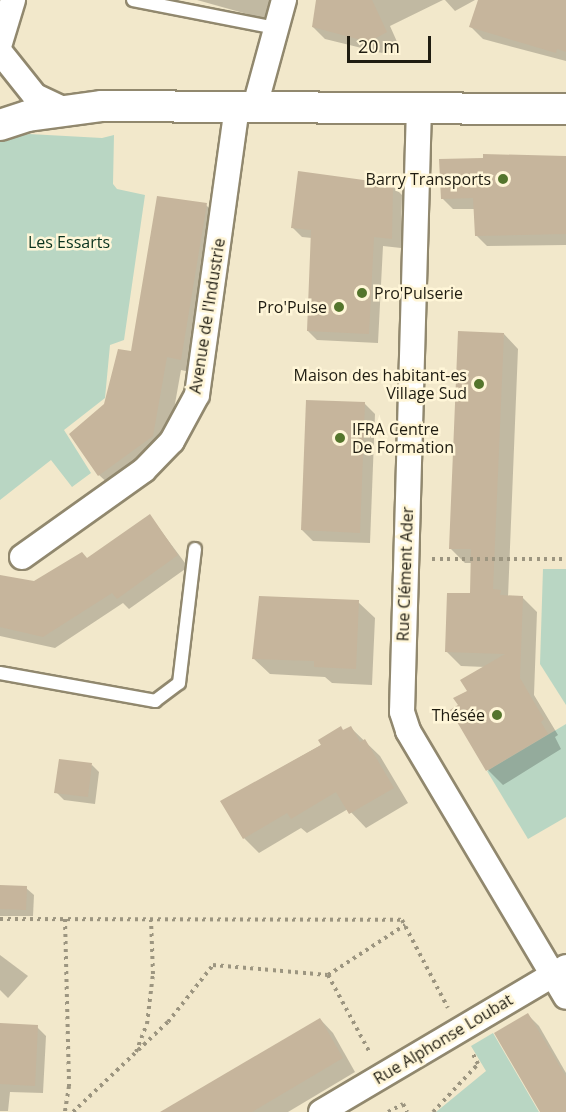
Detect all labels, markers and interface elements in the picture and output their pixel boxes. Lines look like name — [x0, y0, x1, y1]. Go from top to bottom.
scale bar — [350, 24, 434, 62]
text: 20 m — [358, 34, 400, 58]
place label: Barry Transports — [366, 169, 491, 189]
marker: Barry Transports — [496, 172, 510, 186]
park label: Les Essarts — [28, 232, 110, 252]
street label: Avenue de l'Industrie — [185, 237, 229, 395]
place label: Pro'Pulserie — [374, 283, 463, 303]
marker: Pro'Pulserie — [355, 286, 369, 300]
place label: Pro'Pulse — [258, 297, 327, 317]
marker: Pro'Pulse — [332, 300, 346, 314]
place label: Maison des habitant-es Village Sud — [294, 365, 467, 403]
marker: Maison des habitant-es Village Sud — [472, 377, 486, 391]
place label: IFRA Centre De Formation — [352, 419, 454, 457]
marker: IFRA Centre De Formation — [333, 431, 347, 445]
street label: Rue Clément Ader — [393, 506, 417, 642]
place label: Thésée — [432, 705, 485, 725]
marker: Thésée — [490, 708, 504, 722]
street label: Rue Alphonse Loubat — [370, 990, 516, 1088]

